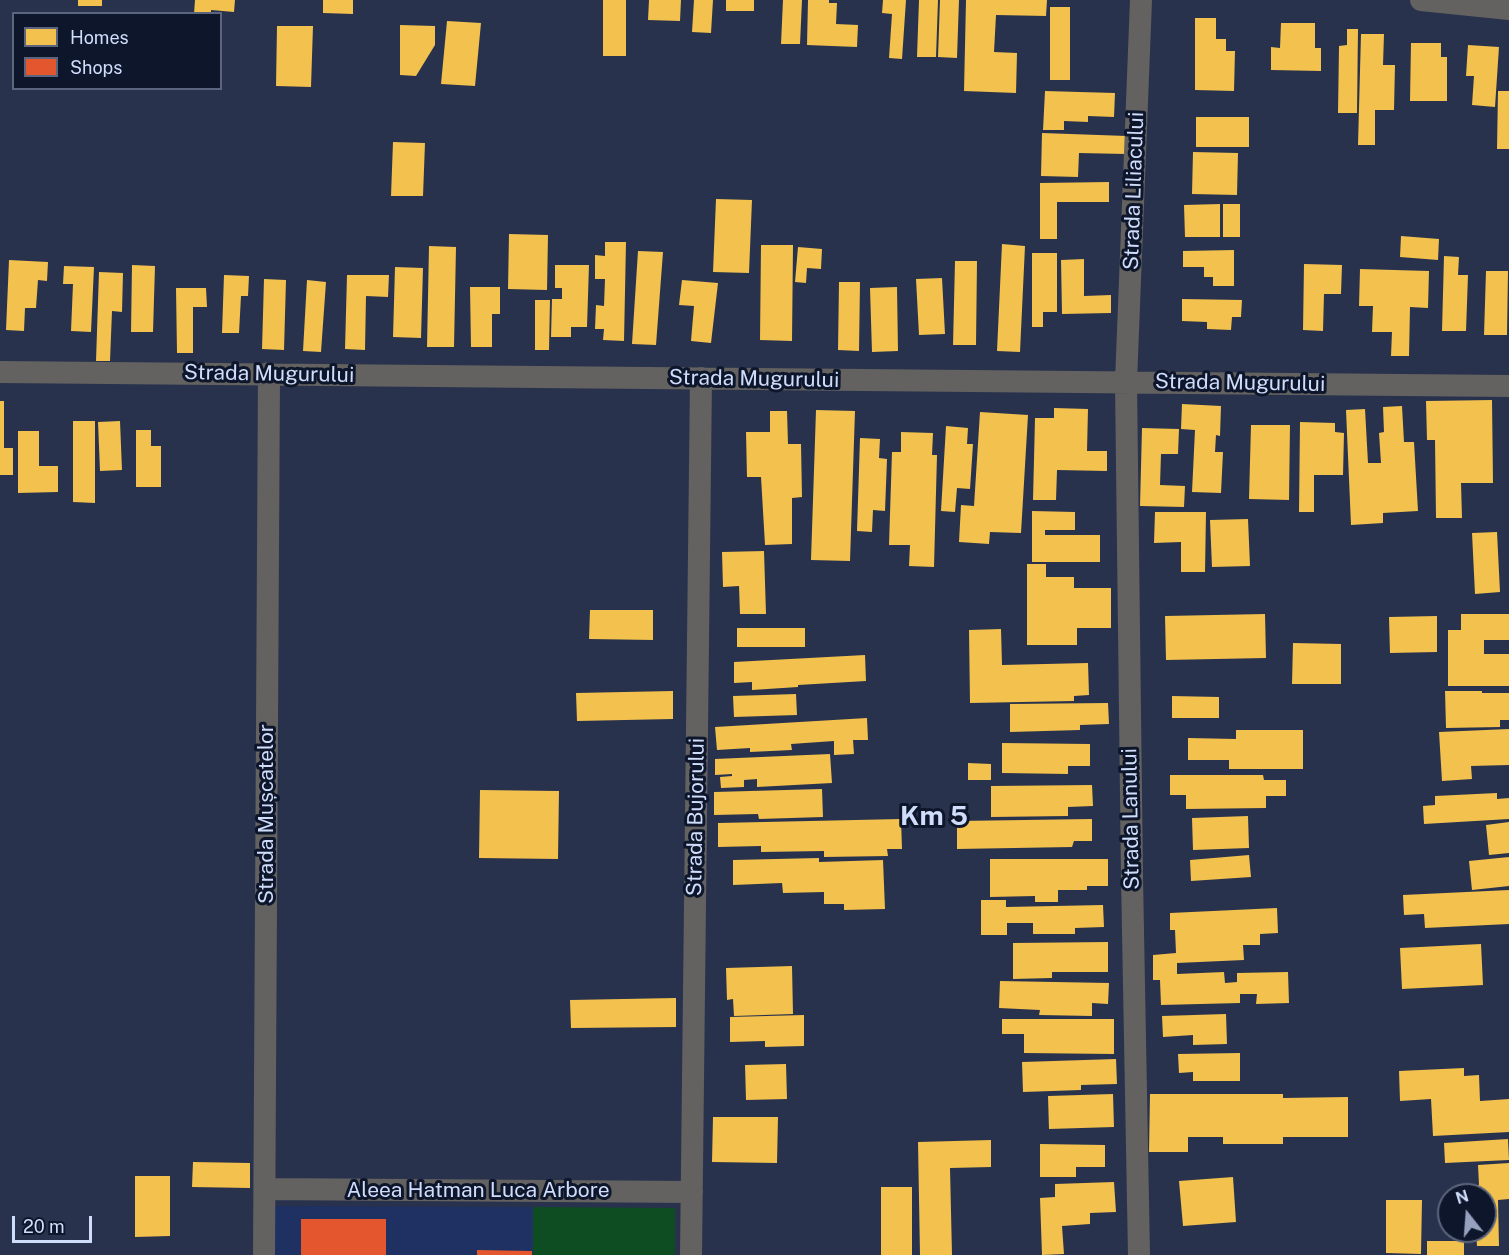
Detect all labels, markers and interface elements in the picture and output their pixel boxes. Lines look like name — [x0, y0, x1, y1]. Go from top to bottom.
legend — [12, 12, 222, 90]
text: Homes — [70, 27, 129, 48]
text: Shops — [70, 57, 122, 78]
street label: Strada Liliacului — [1119, 111, 1149, 271]
street label: Strada Mugurului — [184, 360, 354, 388]
street label: Strada Mugurului — [669, 365, 839, 393]
street label: Strada Mugurului — [1155, 369, 1325, 397]
street label: Strada Mușcatelor — [254, 724, 280, 904]
street label: Strada Bujorului — [682, 738, 710, 896]
street label: Strada Lanului — [1117, 748, 1145, 890]
district label: Km 5 — [900, 801, 968, 833]
street label: Aleea Hatman Luca Arbore — [346, 1178, 610, 1204]
north arrow — [1437, 1183, 1497, 1243]
text: N — [1453, 1186, 1471, 1208]
scale bar — [15, 1204, 94, 1242]
text: 20 m — [23, 1216, 65, 1237]

